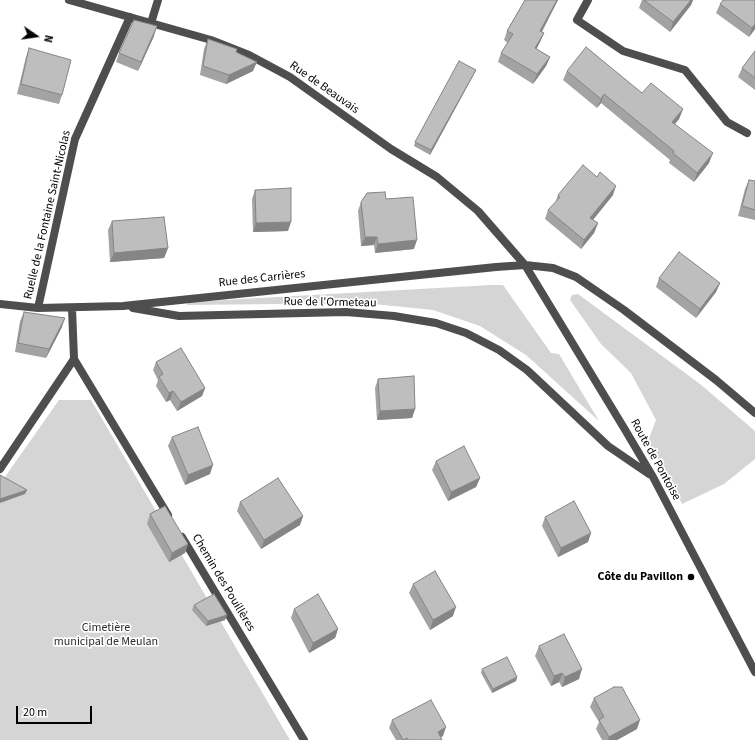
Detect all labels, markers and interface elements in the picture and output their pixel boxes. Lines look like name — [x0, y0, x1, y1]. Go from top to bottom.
north arrow — [16, 16, 56, 56]
text: N — [40, 34, 56, 44]
street label: Rue de Beauvais — [286, 59, 362, 117]
street label: Ruelle de la Fontaine Saint-Nicolas — [22, 129, 74, 301]
street label: Rue des Carrières — [218, 267, 306, 291]
street label: Rue de l'Ormeteau — [283, 295, 377, 311]
street label: Route de Pontoise — [627, 417, 683, 503]
street label: Chemin des Pouillères — [188, 532, 258, 634]
place label: Côte du Pavillon — [598, 570, 683, 584]
marker: Côte du Pavillon — [686, 572, 696, 582]
park label: Cimetière municipal de Meulan — [54, 621, 158, 649]
scale bar — [18, 698, 94, 724]
text: 20 m — [23, 704, 47, 721]

